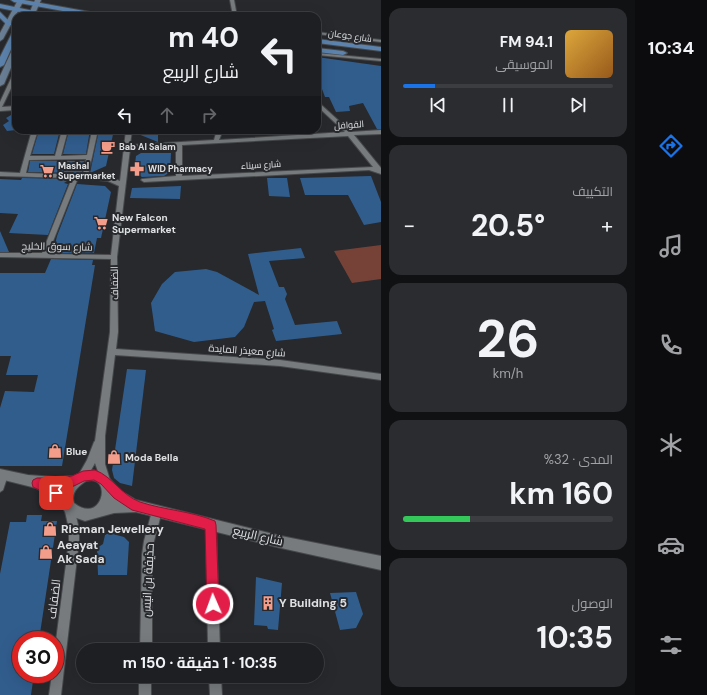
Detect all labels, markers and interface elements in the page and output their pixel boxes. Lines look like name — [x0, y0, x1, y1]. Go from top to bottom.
text: 40 m — [168, 19, 239, 56]
street label: شارع جوعان — [327, 27, 373, 45]
icon: left — [253, 28, 305, 80]
text: 94.1 FM — [500, 32, 553, 52]
text: 10:34 — [648, 36, 694, 60]
text: الموسيقى — [495, 56, 553, 73]
text: شارع الربيع — [163, 60, 239, 84]
icon: previous — [427, 94, 449, 116]
icon: pause — [497, 94, 519, 116]
icon: next — [567, 94, 589, 116]
icon: left — [114, 104, 136, 126]
icon: ahead — [156, 104, 178, 126]
icon: right — [198, 104, 220, 126]
street label: القوافل — [334, 118, 364, 132]
icon: directions — [657, 132, 685, 160]
cafe icon: Bab Al Salam — [100, 139, 116, 155]
place label: Bab Al Salam — [119, 141, 176, 153]
street label: شارع سيناء — [241, 158, 281, 172]
place label: Mashal Supermarket — [58, 160, 116, 182]
pharmacy icon: WID Pharmacy — [129, 161, 145, 177]
supermarket icon: Mashal Supermarket — [39, 163, 55, 179]
place label: WID Pharmacy — [148, 163, 213, 175]
text: التكييف — [572, 183, 613, 200]
text: 20.5° — [471, 206, 545, 245]
place label: New Falcon Supermarket — [112, 211, 176, 236]
text: − — [403, 211, 415, 240]
text: + — [601, 211, 613, 240]
supermarket icon: New Falcon Supermarket — [93, 215, 109, 231]
icon: music — [657, 232, 685, 260]
street label: شارع سوق الخليج — [21, 239, 93, 254]
street label: الضفاف — [108, 266, 121, 300]
text: 26 — [477, 305, 540, 373]
icon: phone — [657, 331, 685, 359]
street label: شارع معيذر المايدة — [208, 341, 286, 360]
text: km/h — [493, 365, 523, 382]
icon: climate — [657, 431, 685, 459]
shop icon: Blue — [47, 443, 63, 459]
place label: Blue — [66, 445, 87, 458]
shop icon: Moda Bella — [106, 449, 122, 465]
place label: Moda Bella — [125, 451, 178, 464]
text: المدى · 32% — [544, 451, 613, 468]
text: 160 km — [509, 474, 613, 513]
pin — [39, 476, 73, 510]
icon: arrive — [45, 482, 67, 504]
shop icon: Rieman Jewellery — [42, 521, 58, 537]
place label: Rieman Jewellery — [61, 521, 165, 537]
street label: شارع الربيع — [231, 522, 285, 550]
icon: car — [657, 531, 685, 559]
place label: Aeayat Ak Sada — [57, 537, 104, 567]
street label: حذيفة بن انيس — [138, 543, 158, 617]
shop icon: Aeayat Ak Sada — [38, 544, 54, 560]
street label: الضفاف — [44, 578, 64, 620]
position arrow — [192, 583, 234, 625]
building icon: Y Building 5 — [260, 595, 276, 611]
place label: Y Building 5 — [279, 595, 347, 611]
text: الوصول — [572, 595, 613, 612]
text: 10:35 — [537, 618, 613, 657]
speed limit sign: 30 — [12, 631, 64, 683]
icon: filters — [657, 631, 685, 659]
text: 10:35 · 1 دقيقة · 150 m — [123, 653, 277, 673]

